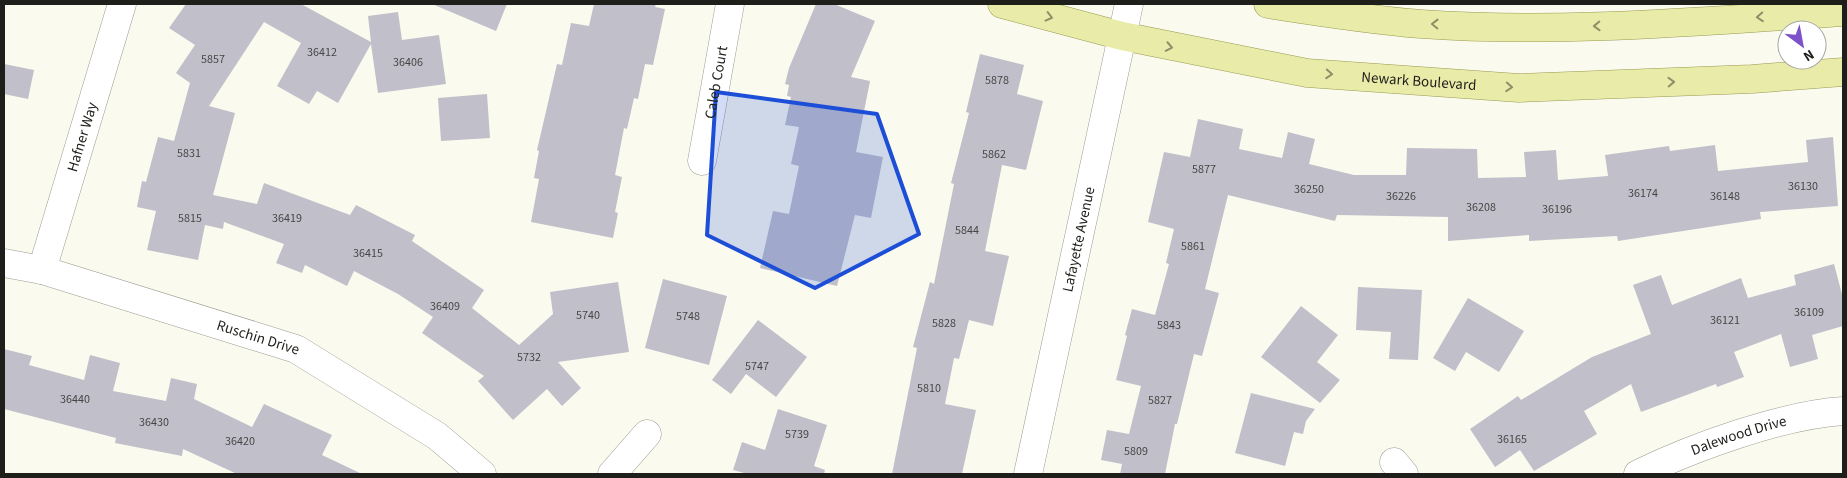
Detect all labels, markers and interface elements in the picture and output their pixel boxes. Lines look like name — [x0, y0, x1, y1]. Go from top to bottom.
one-way arrow — [1045, 11, 1054, 22]
one-way arrow — [1755, 12, 1763, 23]
one-way arrow — [1431, 19, 1439, 30]
one-way arrow — [1593, 20, 1601, 31]
north arrow — [1777, 20, 1827, 70]
one-way arrow — [1165, 41, 1174, 51]
house number: 36412 — [307, 44, 337, 61]
street label: Caleb Court — [699, 44, 733, 120]
text: N — [1799, 44, 1818, 66]
house number: 5857 — [201, 51, 225, 68]
house number: 36406 — [393, 54, 423, 71]
street label: Newark Boulevard — [1361, 66, 1477, 95]
one-way arrow — [1326, 69, 1334, 80]
house number: 5878 — [985, 72, 1009, 89]
one-way arrow — [1668, 77, 1676, 87]
one-way arrow — [1505, 82, 1513, 93]
street label: Hafner Way — [62, 100, 102, 174]
house number: 5831 — [177, 145, 201, 162]
house number: 5862 — [982, 146, 1006, 163]
house number: 5877 — [1192, 161, 1216, 178]
house number: 36130 — [1788, 178, 1818, 195]
house number: 36250 — [1294, 181, 1324, 198]
street label: Lafayette Avenue — [1057, 185, 1100, 294]
house number: 36174 — [1628, 185, 1658, 202]
house number: 36226 — [1386, 188, 1416, 205]
house number: 36148 — [1710, 188, 1740, 205]
house number: 36208 — [1466, 199, 1496, 216]
house number: 36196 — [1542, 201, 1572, 218]
house number: 5815 — [178, 210, 202, 227]
house number: 36419 — [272, 210, 302, 227]
house number: 5844 — [955, 222, 979, 239]
house number: 5861 — [1181, 238, 1205, 255]
house number: 36415 — [353, 245, 383, 262]
house number: 36409 — [430, 298, 460, 315]
house number: 36109 — [1794, 304, 1824, 321]
house number: 5740 — [576, 307, 600, 324]
house number: 5748 — [676, 308, 700, 325]
house number: 36121 — [1710, 312, 1740, 329]
street label: Ruschin Drive — [214, 314, 302, 360]
house number: 5828 — [932, 315, 956, 332]
house number: 5843 — [1157, 317, 1181, 334]
house number: 5732 — [517, 349, 541, 366]
house number: 5747 — [745, 358, 769, 375]
house number: 5810 — [917, 380, 941, 397]
house number: 36440 — [60, 391, 90, 408]
house number: 5827 — [1148, 392, 1172, 409]
street label: Dalewood Drive — [1688, 410, 1789, 461]
house number: 36430 — [139, 414, 169, 431]
house number: 5739 — [785, 426, 809, 443]
house number: 36165 — [1497, 431, 1527, 448]
house number: 36420 — [225, 433, 255, 450]
house number: 5809 — [1124, 443, 1148, 460]

